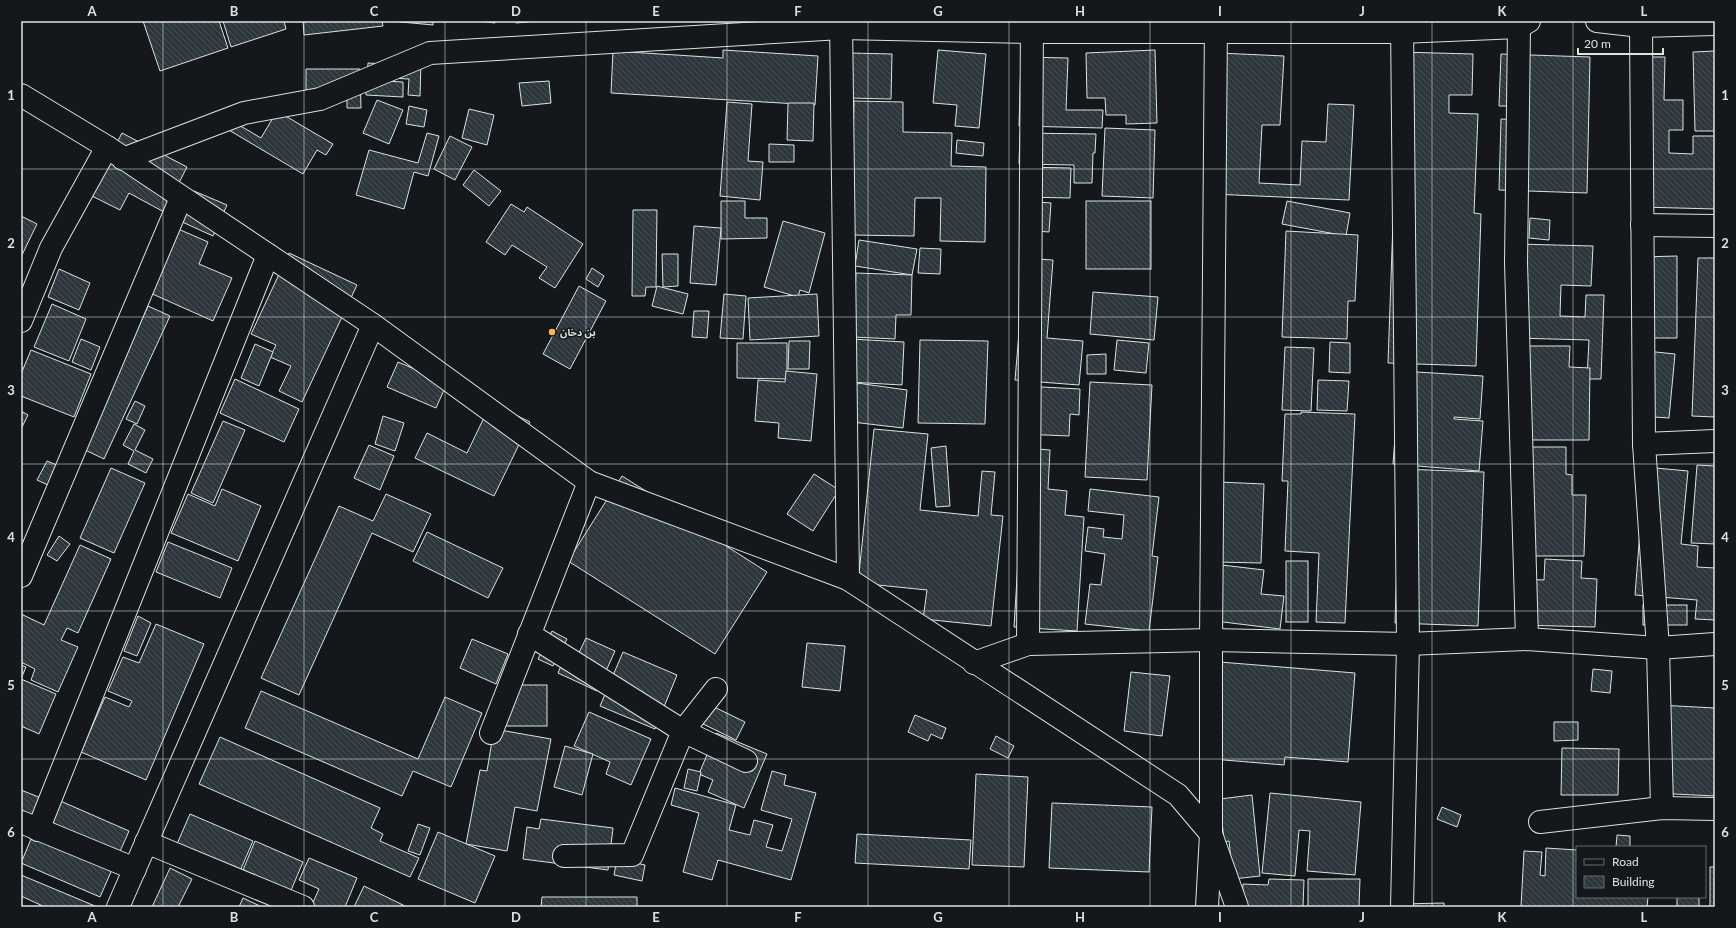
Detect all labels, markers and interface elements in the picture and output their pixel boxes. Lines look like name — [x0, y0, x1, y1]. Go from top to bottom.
text: A — [86, 3, 97, 19]
text: B — [230, 3, 239, 19]
text: C — [370, 3, 379, 19]
text: D — [511, 3, 521, 19]
text: E — [652, 3, 660, 19]
text: F — [794, 3, 802, 19]
text: G — [933, 3, 943, 19]
text: H — [1075, 3, 1085, 19]
text: I — [1218, 3, 1222, 19]
text: J — [1359, 3, 1365, 19]
text: K — [1498, 3, 1508, 19]
text: L — [1641, 3, 1648, 19]
scale bar — [1578, 30, 1663, 56]
text: 20 m — [1584, 36, 1611, 51]
text: 1 — [7, 87, 15, 103]
text: 1 — [1721, 87, 1729, 103]
text: 2 — [7, 235, 15, 251]
text: 2 — [1721, 235, 1729, 251]
place label: بن دخان — [560, 326, 596, 339]
marker: بن دخان — [547, 327, 557, 337]
text: 3 — [7, 382, 15, 398]
text: 3 — [1721, 382, 1729, 398]
text: 4 — [7, 529, 15, 545]
text: 4 — [1721, 529, 1729, 545]
text: 5 — [7, 677, 15, 693]
text: 5 — [1721, 677, 1729, 693]
text: 6 — [7, 824, 15, 840]
text: 6 — [1721, 824, 1729, 840]
legend — [1576, 846, 1706, 898]
text: Road — [1612, 854, 1639, 869]
text: Building — [1612, 874, 1655, 889]
text: A — [86, 909, 97, 925]
text: B — [230, 909, 239, 925]
text: C — [370, 909, 379, 925]
text: D — [511, 909, 521, 925]
text: E — [652, 909, 660, 925]
text: F — [794, 909, 802, 925]
text: G — [933, 909, 943, 925]
text: H — [1075, 909, 1085, 925]
text: I — [1218, 909, 1222, 925]
text: J — [1359, 909, 1365, 925]
text: K — [1498, 909, 1508, 925]
text: L — [1641, 909, 1648, 925]

